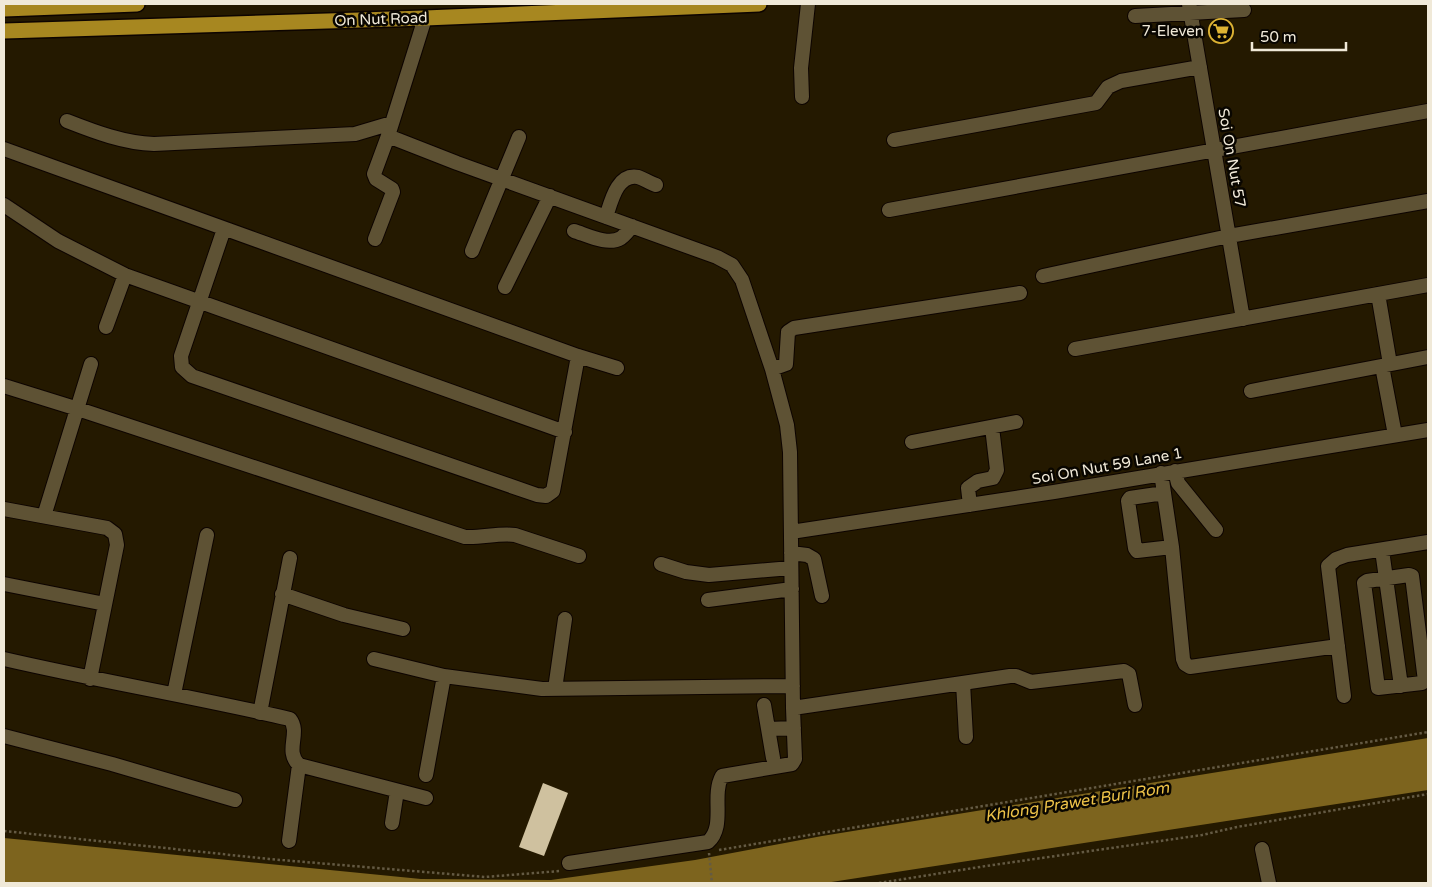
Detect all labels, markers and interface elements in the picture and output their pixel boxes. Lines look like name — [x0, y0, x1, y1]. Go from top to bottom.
street label: On Nut Road — [334, 8, 428, 30]
supermarket icon: 7-Eleven — [1208, 18, 1234, 44]
scale bar — [1252, 20, 1346, 52]
place label: 7-Eleven — [1142, 22, 1204, 40]
text: 50 m — [1260, 28, 1297, 46]
street label: Soi On Nut 57 — [1214, 107, 1250, 209]
street label: Soi On Nut 59 Lane 1 — [1030, 444, 1184, 488]
water label: Khlong Prawet Buri Rom — [983, 777, 1171, 826]

